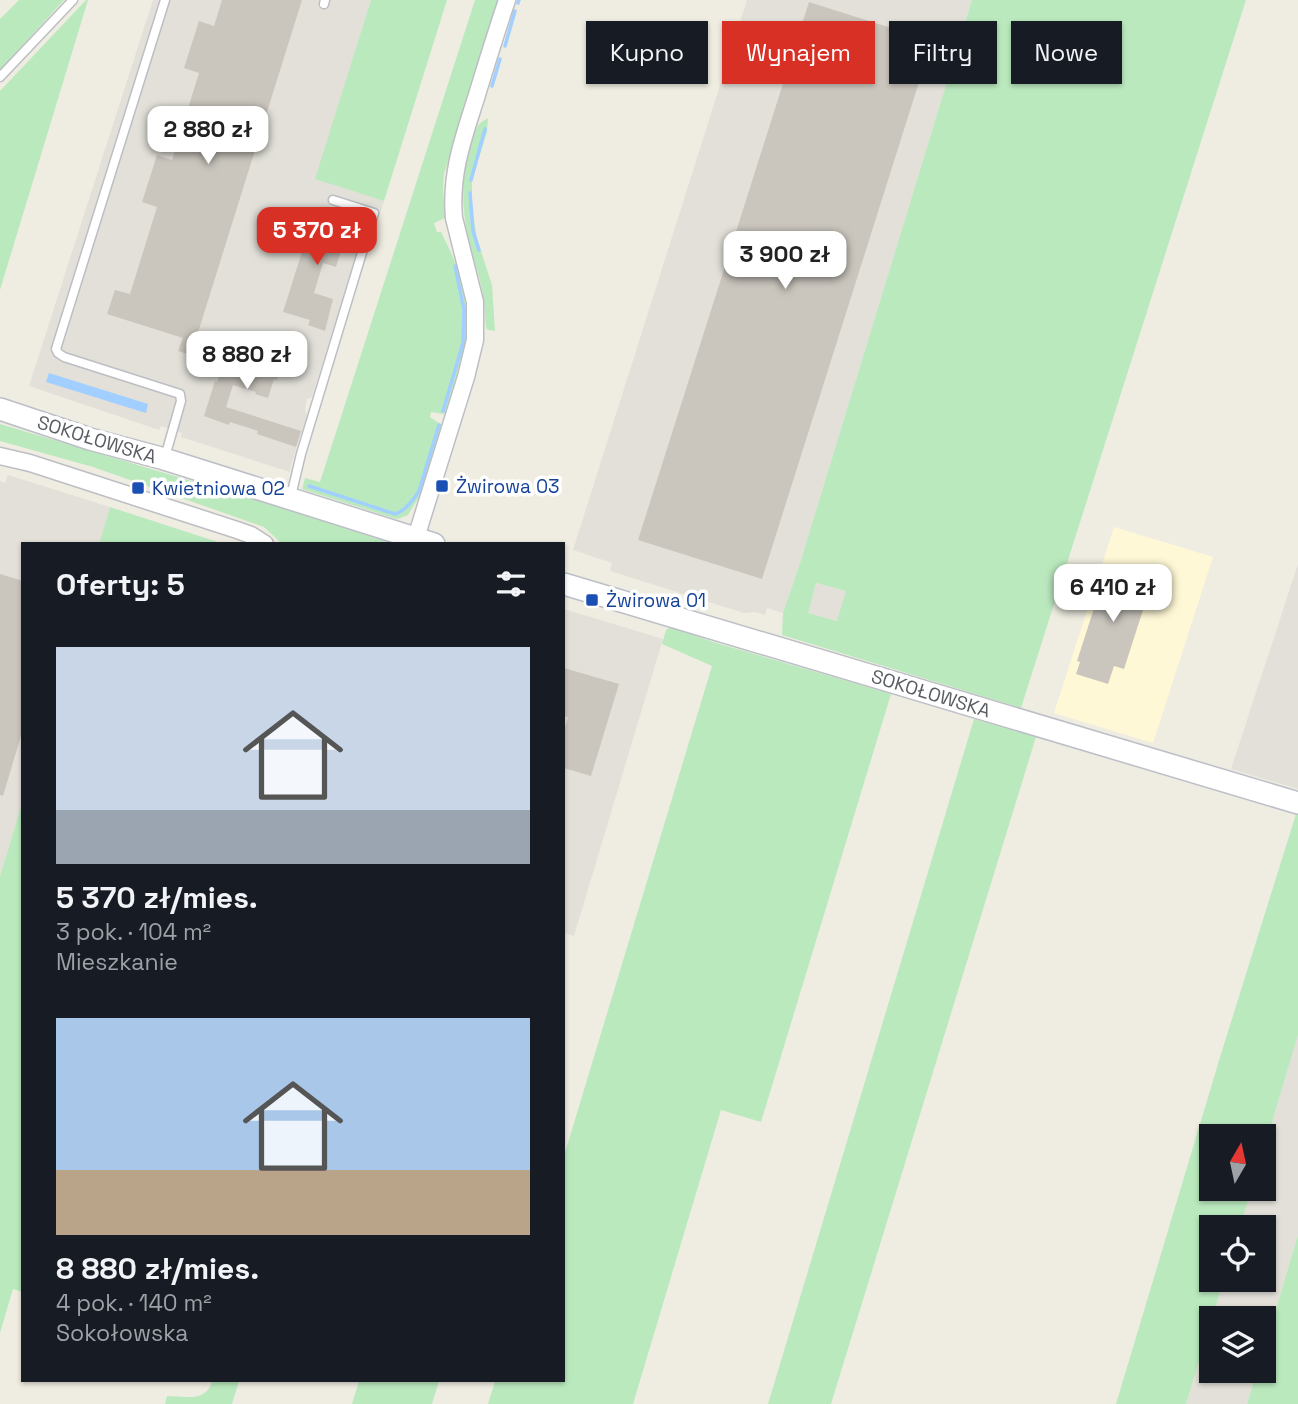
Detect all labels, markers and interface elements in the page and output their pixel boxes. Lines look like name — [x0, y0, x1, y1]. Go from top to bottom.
chip: Kupno — [586, 21, 708, 84]
chip: Wynajem — [722, 21, 875, 84]
chip: Filtry — [889, 21, 997, 84]
chip: Nowe — [1011, 21, 1122, 84]
pin: 2 880 zł — [136, 106, 280, 166]
text: 2 880 zł — [163, 114, 253, 144]
pin: 5 370 zł — [245, 208, 389, 267]
text: 5 370 zł — [273, 215, 361, 245]
pin: 3 900 zł — [713, 232, 857, 291]
text: 3 900 zł — [740, 239, 831, 269]
pin: 8 880 zł — [175, 332, 319, 391]
text: 8 880 zł — [202, 339, 292, 369]
street label: SOKOŁOWSKA — [34, 409, 160, 469]
place label: Żwirowa 03 — [456, 474, 560, 499]
place label: Kwietniowa 02 — [152, 476, 285, 501]
marker: Żwirowa 03 — [434, 478, 450, 494]
marker: Kwietniowa 02 — [130, 480, 146, 496]
pin: 6 410 zł — [1041, 564, 1185, 624]
text: Oferty: 5 — [56, 565, 185, 604]
icon: filters — [492, 565, 530, 603]
text: 6 410 zł — [1070, 572, 1156, 602]
place label: Żwirowa 01 — [606, 588, 706, 613]
marker: Żwirowa 01 — [584, 592, 600, 608]
street label: SOKOŁOWSKA — [868, 663, 994, 723]
icon: home — [230, 692, 356, 818]
text: 5 370 zł/mies. — [56, 878, 258, 917]
text: 3 pok. · 104 m² — [56, 917, 211, 947]
text: Mieszkanie — [56, 947, 178, 977]
icon: home — [230, 1063, 356, 1189]
north arrow — [1199, 1124, 1276, 1200]
map controls — [1199, 1124, 1276, 1383]
button: locate — [1199, 1215, 1276, 1292]
text: 8 880 zł/mies. — [56, 1249, 259, 1288]
text: 4 pok. · 140 m² — [56, 1288, 212, 1318]
button: layers — [1199, 1306, 1276, 1383]
text: Sokołowska — [56, 1318, 189, 1348]

